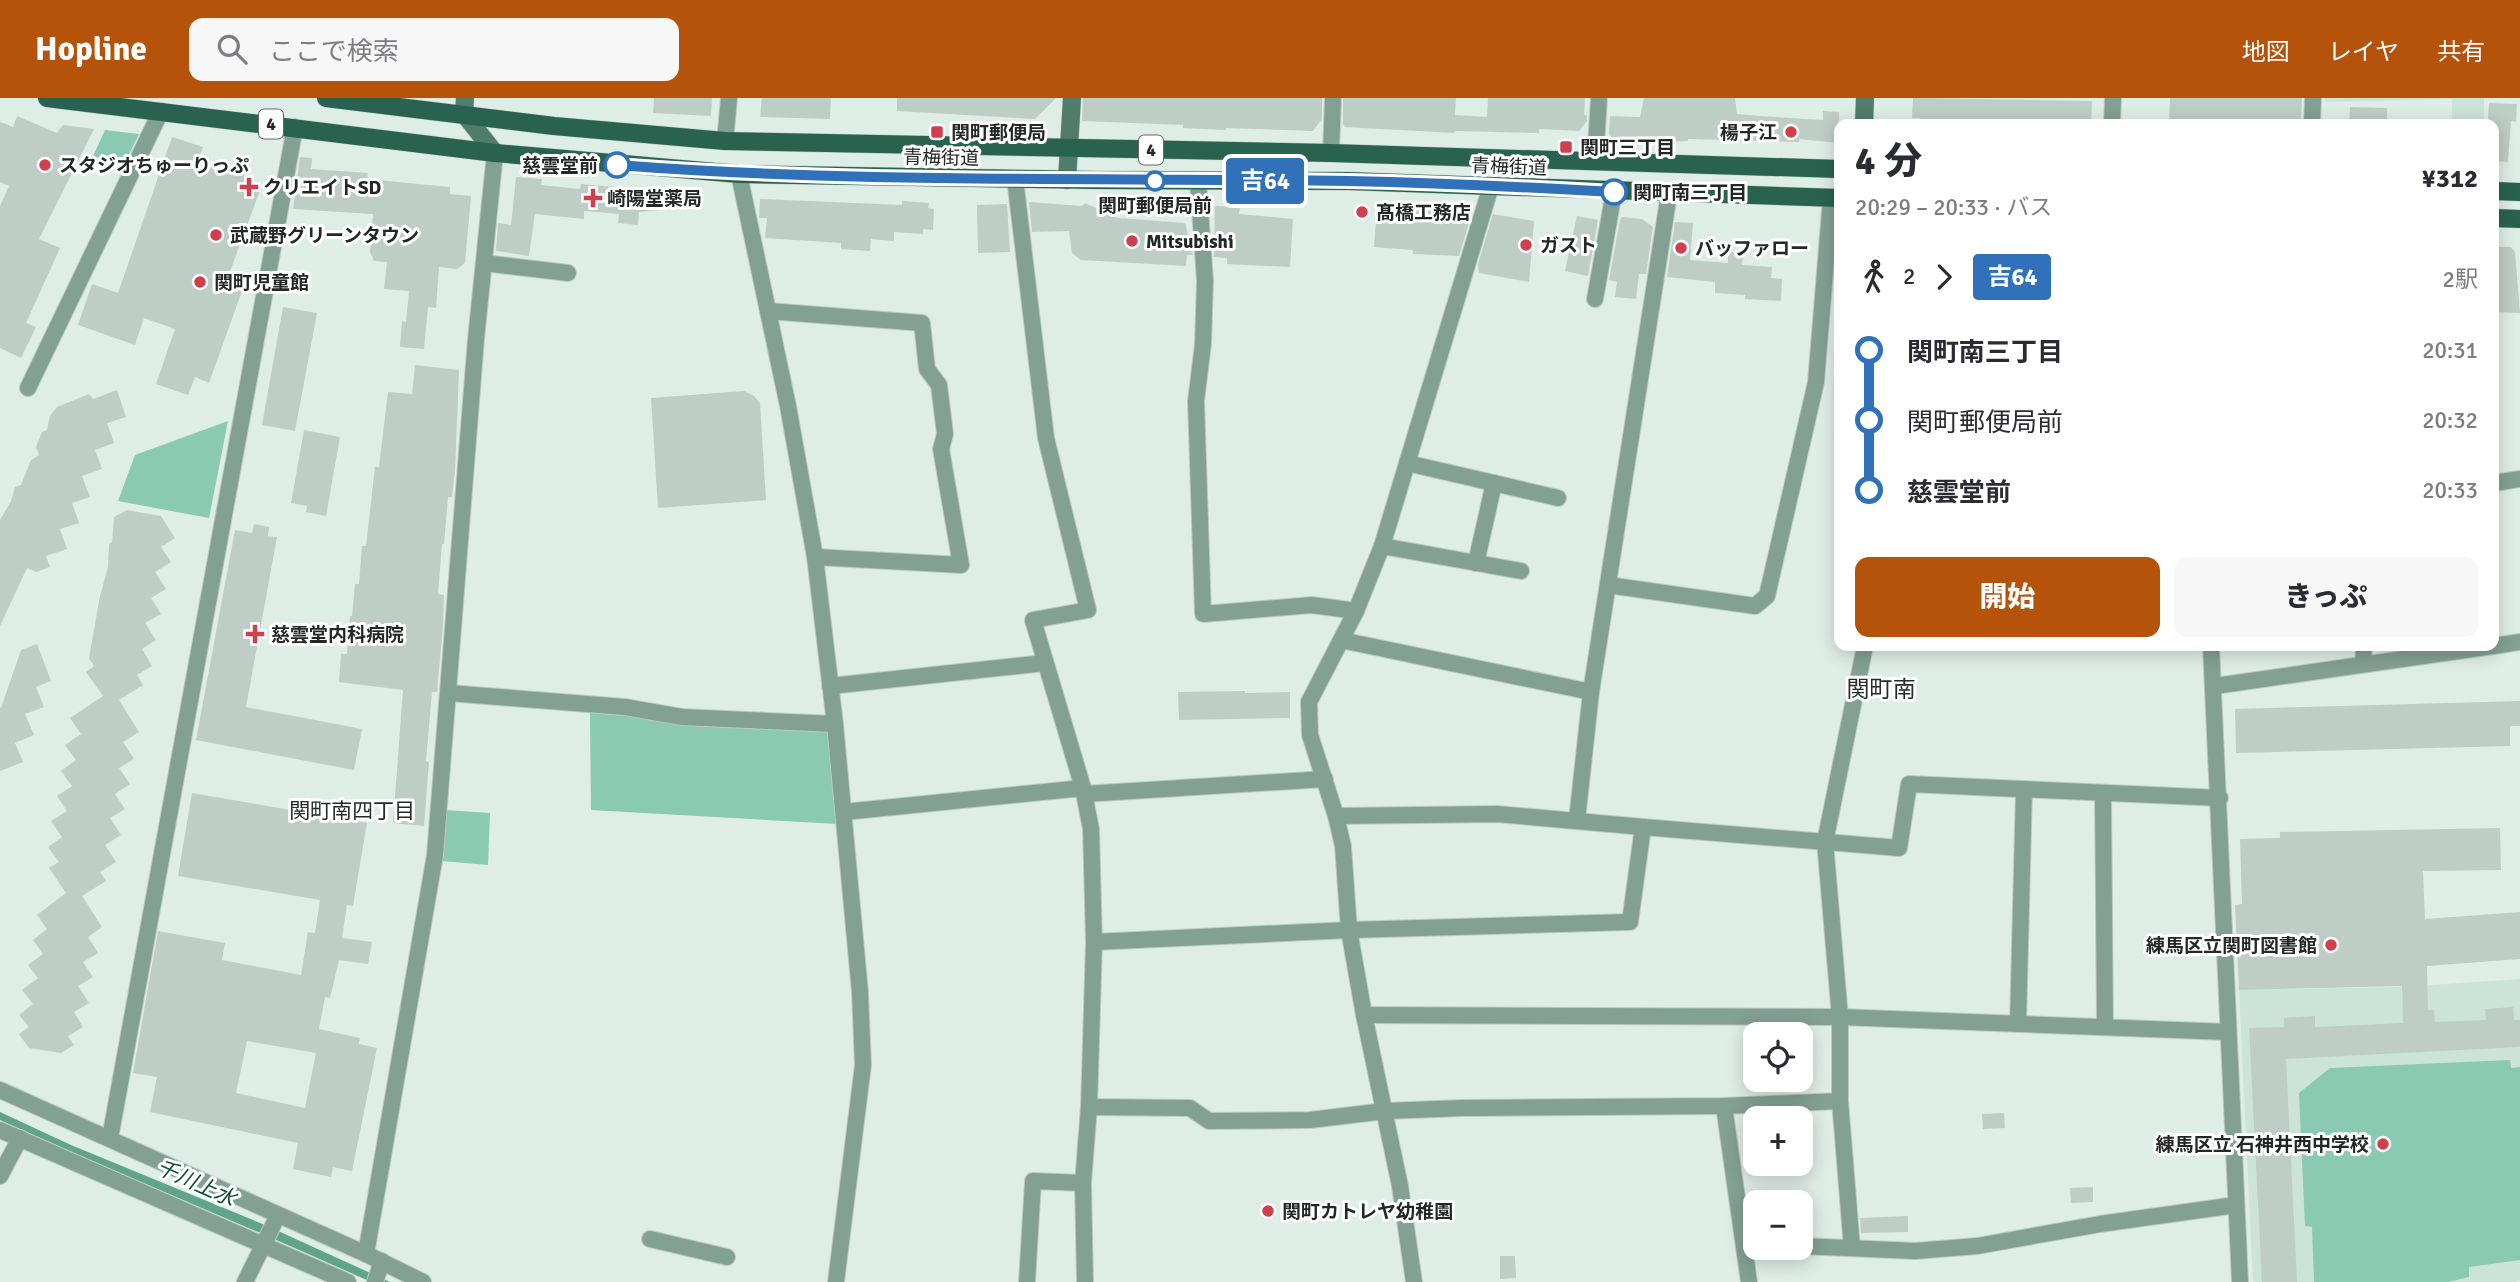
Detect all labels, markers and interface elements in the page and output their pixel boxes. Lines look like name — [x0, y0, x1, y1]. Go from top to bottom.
search box — [189, 18, 679, 81]
text: Hopline — [35, 29, 147, 70]
icon: search — [213, 30, 251, 68]
text: ここで検索 — [269, 36, 399, 68]
text: 地図 — [2242, 37, 2290, 67]
text: レイヤ — [2328, 37, 2399, 67]
text: 共有 — [2437, 37, 2485, 67]
road number: 4 — [259, 110, 283, 139]
place label: 関町郵便局 — [951, 121, 1046, 145]
place label: 楊子江 — [1720, 121, 1777, 145]
marker: 関町郵便局 — [929, 124, 945, 140]
marker: 楊子江 — [1783, 124, 1799, 140]
road number: 4 — [1139, 136, 1163, 164]
place label: 関町三丁目 — [1580, 136, 1675, 160]
text: 4 分 — [1855, 138, 1922, 185]
marker: 関町三丁目 — [1558, 139, 1574, 155]
street label: 青梅街道 — [903, 145, 979, 171]
marker: 慈雲堂前 — [604, 152, 630, 178]
place label: スタジオちゅーりっぷ — [59, 154, 249, 178]
place label: 慈雲堂前 — [522, 154, 598, 178]
street label: 青梅街道 — [1471, 154, 1547, 180]
marker: スタジオちゅーりっぷ — [37, 157, 53, 173]
line badge: 吉64 — [1225, 158, 1305, 204]
text: ¥312 — [2422, 163, 2478, 195]
text: 吉64 — [1240, 166, 1290, 196]
marker: 関町郵便局前 — [1145, 171, 1165, 191]
place label: クリエイトSD — [263, 176, 381, 200]
marker: クリエイトSD — [241, 179, 257, 195]
marker: 関町南三丁目 — [1601, 179, 1627, 205]
place label: 関町南三丁目 — [1633, 181, 1747, 205]
place label: 崎陽堂薬局 — [607, 187, 702, 211]
marker: 崎陽堂薬局 — [585, 190, 601, 206]
text: 20:29 – 20:33 · バス — [1855, 193, 2052, 222]
place label: 関町郵便局前 — [1098, 194, 1212, 218]
place label: 髙橋工務店 — [1376, 201, 1471, 225]
marker: 髙橋工務店 — [1354, 204, 1370, 220]
place label: 武蔵野グリーンタウン — [230, 224, 419, 248]
marker: 武蔵野グリーンタウン — [208, 227, 224, 243]
place label: Mitsubishi — [1146, 230, 1234, 254]
marker: Mitsubishi — [1124, 233, 1140, 249]
place label: ガスト — [1540, 234, 1597, 258]
marker: ガスト — [1518, 237, 1534, 253]
place label: バッファロー — [1695, 237, 1809, 261]
marker: バッファロー — [1673, 240, 1689, 256]
icon: walk — [1855, 258, 1893, 296]
icon: forward — [1925, 258, 1963, 296]
text: 2 — [1903, 262, 1915, 291]
text: 吉64 — [1987, 262, 2037, 292]
text: 2駅 — [2443, 265, 2478, 294]
place label: 関町児童館 — [214, 271, 309, 295]
marker: 関町児童館 — [192, 274, 208, 290]
text: 20:31 — [2422, 336, 2478, 365]
text: 関町南三丁目 — [1907, 337, 2063, 369]
text: 20:32 — [2422, 406, 2478, 435]
text: 関町郵便局前 — [1907, 407, 2063, 439]
text: 20:33 — [2422, 476, 2478, 505]
text: 慈雲堂前 — [1907, 477, 2011, 509]
button: 開始 — [1855, 557, 2160, 637]
button: きっぷ — [2174, 557, 2478, 637]
place label: 慈雲堂内科病院 — [271, 623, 404, 647]
marker: 慈雲堂内科病院 — [245, 624, 265, 644]
district label: 関町南 — [1847, 675, 1916, 704]
district label: 関町南四丁目 — [289, 798, 415, 824]
place label: 練馬区立関町図書館 — [2146, 934, 2317, 958]
marker: 練馬区立関町図書館 — [2323, 937, 2339, 953]
map controls — [1743, 1022, 1813, 1260]
button: locate — [1743, 1022, 1813, 1092]
button: + — [1743, 1106, 1813, 1176]
place label: 練馬区立 石神井西中学校 — [2156, 1133, 2369, 1157]
marker: 練馬区立 石神井西中学校 — [2375, 1136, 2391, 1152]
water label: 千川上水 — [152, 1154, 241, 1213]
button: − — [1743, 1190, 1813, 1260]
place label: 関町カトレヤ幼稚園 — [1282, 1200, 1453, 1224]
marker: 関町カトレヤ幼稚園 — [1260, 1203, 1276, 1219]

